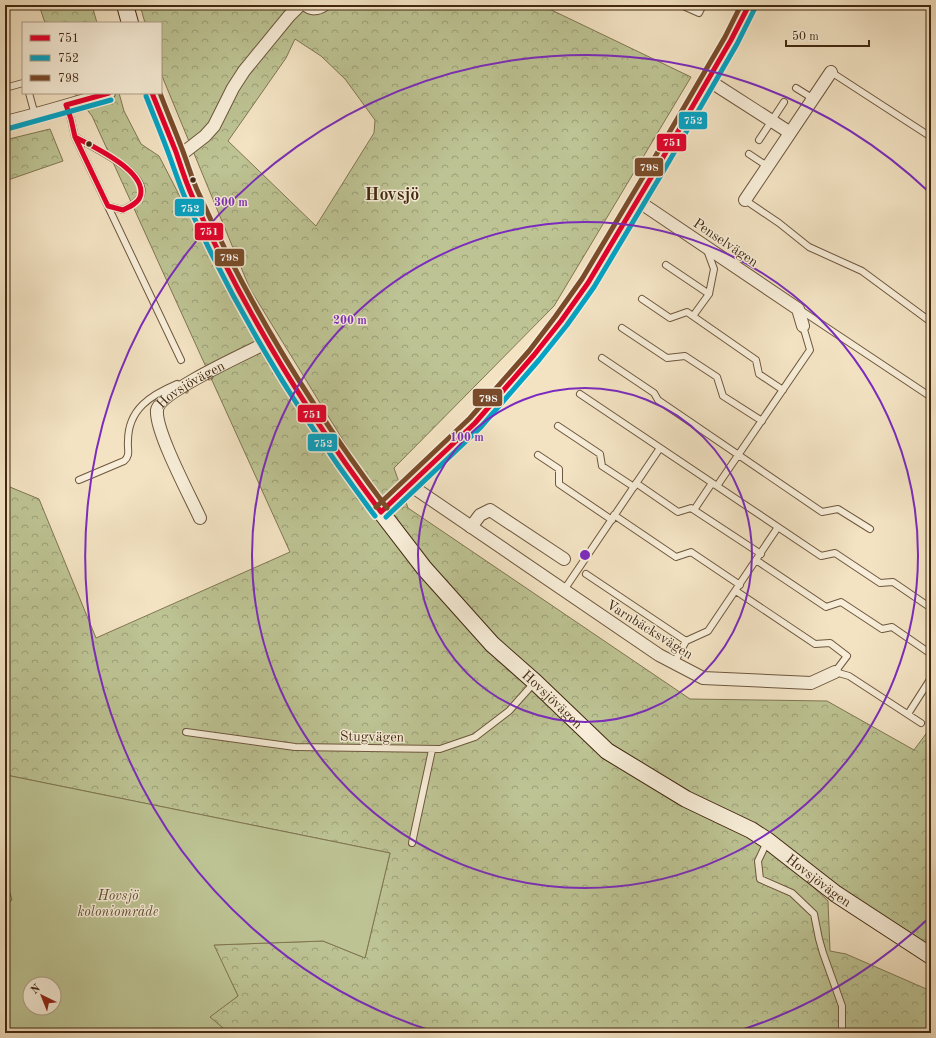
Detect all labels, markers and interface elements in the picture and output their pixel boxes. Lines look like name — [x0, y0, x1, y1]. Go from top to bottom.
legend — [22, 22, 162, 94]
scale bar — [786, 22, 869, 48]
text: 50 m — [792, 30, 819, 43]
text: 751 — [58, 32, 79, 45]
text: 752 — [58, 52, 79, 65]
text: 798 — [58, 73, 79, 85]
line badge: 752 — [678, 111, 708, 130]
text: 752 — [683, 116, 703, 127]
line badge: 751 — [656, 133, 687, 152]
text: 751 — [662, 138, 682, 149]
unlabelled marker — [84, 139, 94, 149]
line badge: 798 — [634, 157, 664, 177]
text: 798 — [639, 163, 659, 174]
unlabelled marker — [188, 175, 198, 185]
district label: Hovsjö — [365, 186, 419, 204]
text: 300 m — [214, 197, 248, 209]
line badge: 752 — [174, 198, 205, 217]
text: 752 — [180, 204, 200, 215]
street label: Penselvägen — [690, 216, 761, 270]
line badge: 751 — [194, 222, 224, 241]
text: 751 — [199, 227, 219, 238]
line badge: 798 — [214, 248, 245, 267]
text: 798 — [219, 253, 239, 264]
text: 200 m — [333, 315, 367, 327]
street label: Hovsjövägen — [154, 358, 227, 411]
line badge: 798 — [472, 388, 503, 407]
text: 798 — [478, 394, 498, 405]
line badge: 751 — [297, 404, 327, 423]
text: 751 — [302, 410, 322, 421]
text: 100 m — [450, 432, 484, 444]
line badge: 752 — [307, 433, 338, 452]
text: 752 — [313, 439, 333, 450]
centre of rings — [578, 548, 592, 562]
street label: Varnbäcksvägen — [604, 598, 696, 662]
street label: Hovsjövägen — [519, 668, 585, 732]
street label: Stugvägen — [340, 729, 405, 745]
street label: Hovsjövägen — [783, 852, 854, 910]
park label: Hovsjö koloniområde — [78, 889, 159, 919]
north arrow — [22, 976, 62, 1016]
text: N — [29, 982, 43, 997]

